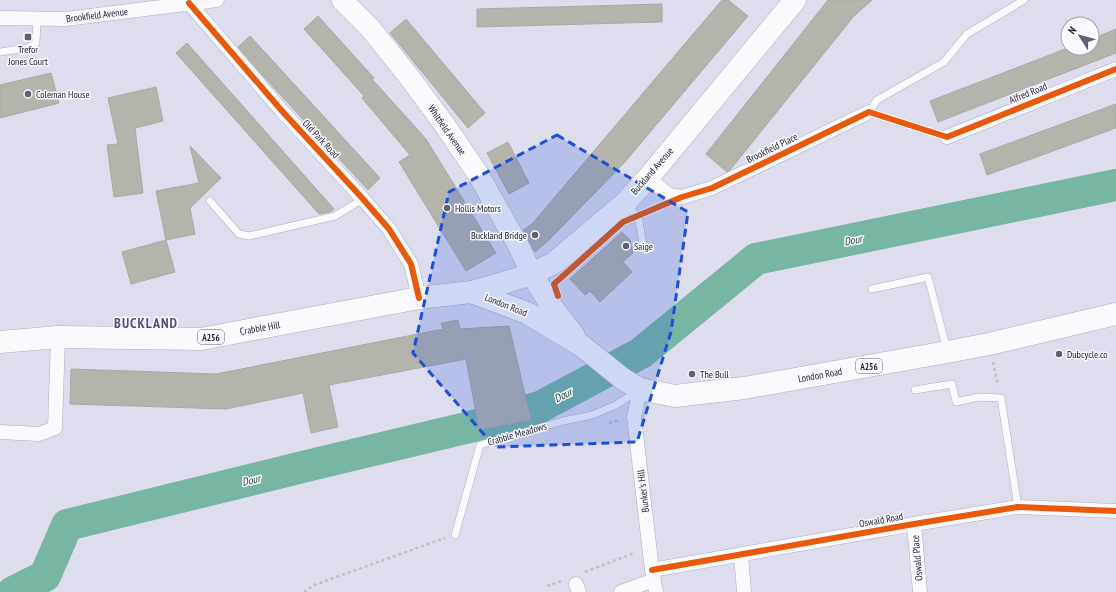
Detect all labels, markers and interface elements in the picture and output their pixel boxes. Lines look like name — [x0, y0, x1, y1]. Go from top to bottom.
street label: Brookfield Avenue — [65, 5, 129, 25]
north arrow — [1060, 16, 1100, 56]
text: N — [1064, 24, 1079, 37]
marker: Trefor Jones Court — [23, 32, 33, 42]
place label: Trefor Jones Court — [7, 43, 48, 68]
street label: Alfred Road — [1007, 79, 1049, 107]
place label: Coleman House — [36, 88, 90, 101]
marker: Coleman House — [23, 89, 33, 99]
street label: Whitfield Avenue — [425, 102, 469, 158]
street label: Old Park Road — [300, 117, 342, 161]
street label: Brookfield Place — [744, 130, 800, 166]
street label: Buckland Avenue — [628, 145, 676, 197]
place label: Hollis Motors — [455, 202, 501, 215]
marker: Hollis Motors — [442, 203, 452, 213]
place label: Buckland Bridge — [471, 229, 527, 242]
marker: Buckland Bridge — [530, 230, 540, 240]
water label: Dour — [843, 231, 865, 249]
place label: Saige — [634, 240, 653, 253]
marker: Saige — [621, 241, 631, 251]
street label: London Road — [483, 291, 529, 319]
district label: BUCKLAND — [114, 314, 178, 332]
street label: Crabble Hill — [239, 318, 282, 338]
road number: A256 — [198, 330, 224, 344]
place label: Dubcycle.co — [1067, 348, 1108, 361]
marker: Dubcycle.co — [1054, 349, 1064, 359]
road number: A256 — [856, 359, 882, 373]
street label: London Road — [797, 365, 843, 385]
place label: The Bull — [700, 368, 730, 381]
marker: The Bull — [687, 369, 697, 379]
water label: Dour — [552, 384, 576, 405]
street label: Crabble Meadows — [486, 419, 549, 449]
street label: Bunker's Hill — [634, 468, 652, 513]
water label: Dour — [240, 471, 263, 489]
street label: Oswald Road — [858, 510, 904, 530]
street label: Oswald Place — [909, 535, 925, 581]

